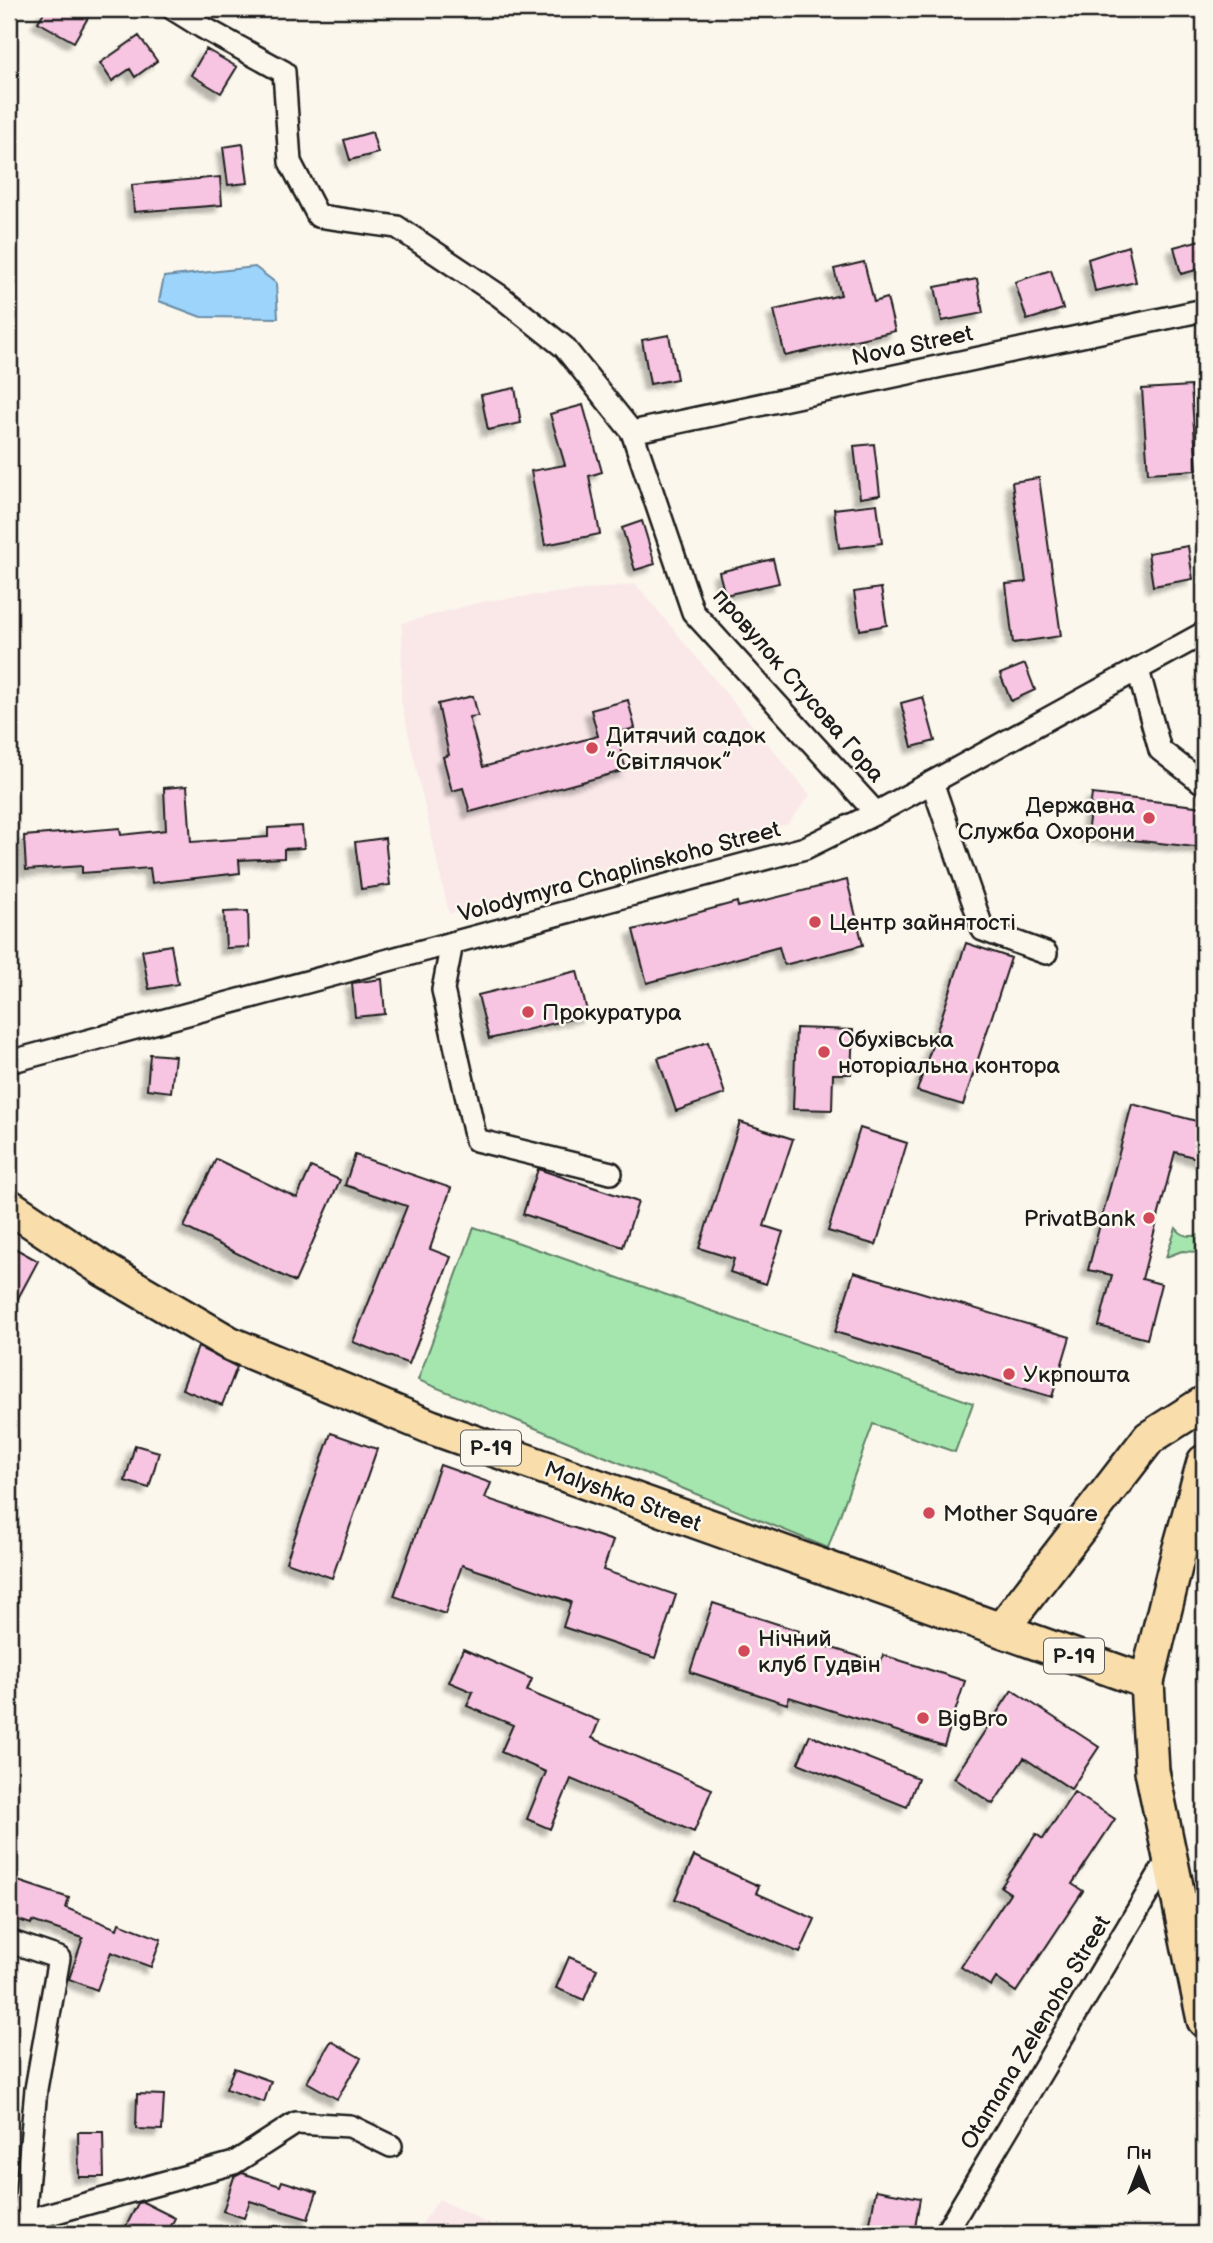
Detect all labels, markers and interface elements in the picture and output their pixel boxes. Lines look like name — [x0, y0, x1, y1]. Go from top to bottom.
street label: Nova Street — [849, 320, 975, 372]
street label: провулок Стусова Гора — [706, 583, 890, 789]
place label: Дитячий садок ”Світлячок” — [606, 722, 767, 776]
marker: Дитячий садок ”Світлячок” — [584, 740, 600, 756]
place label: Державна Служба Охорони — [958, 792, 1135, 846]
marker: Державна Служба Охорони — [1141, 810, 1157, 826]
street label: Volodymyra Chaplinskoho Street — [455, 815, 783, 929]
place label: Центр зайнятості — [829, 909, 1016, 937]
marker: Центр зайнятості — [807, 914, 823, 930]
place label: Прокуратура — [542, 999, 682, 1027]
marker: Прокуратура — [520, 1004, 536, 1020]
place label: Обухівська ноторіальна контора — [838, 1026, 1060, 1080]
marker: Обухівська ноторіальна контора — [816, 1044, 832, 1060]
place label: PrivatBank — [1024, 1205, 1136, 1233]
marker: PrivatBank — [1141, 1210, 1157, 1226]
place label: Укрпошта — [1023, 1361, 1131, 1389]
marker: Укрпошта — [1001, 1366, 1017, 1382]
road number: Р-19 — [461, 1430, 521, 1466]
street label: Malyshka Street — [540, 1456, 705, 1538]
place label: Mother Square — [943, 1500, 1098, 1528]
marker: Mother Square — [921, 1505, 937, 1521]
place label: Нічний клуб Гудвін — [758, 1625, 881, 1679]
road number: Р-19 — [1044, 1638, 1104, 1674]
marker: Нічний клуб Гудвін — [736, 1643, 752, 1659]
place label: BigBro — [937, 1705, 1008, 1733]
marker: BigBro — [915, 1710, 931, 1726]
street label: Otamana Zelenoho Street — [955, 1910, 1117, 2155]
north arrow — [1104, 2134, 1174, 2204]
text: Пн — [1126, 2142, 1152, 2165]

